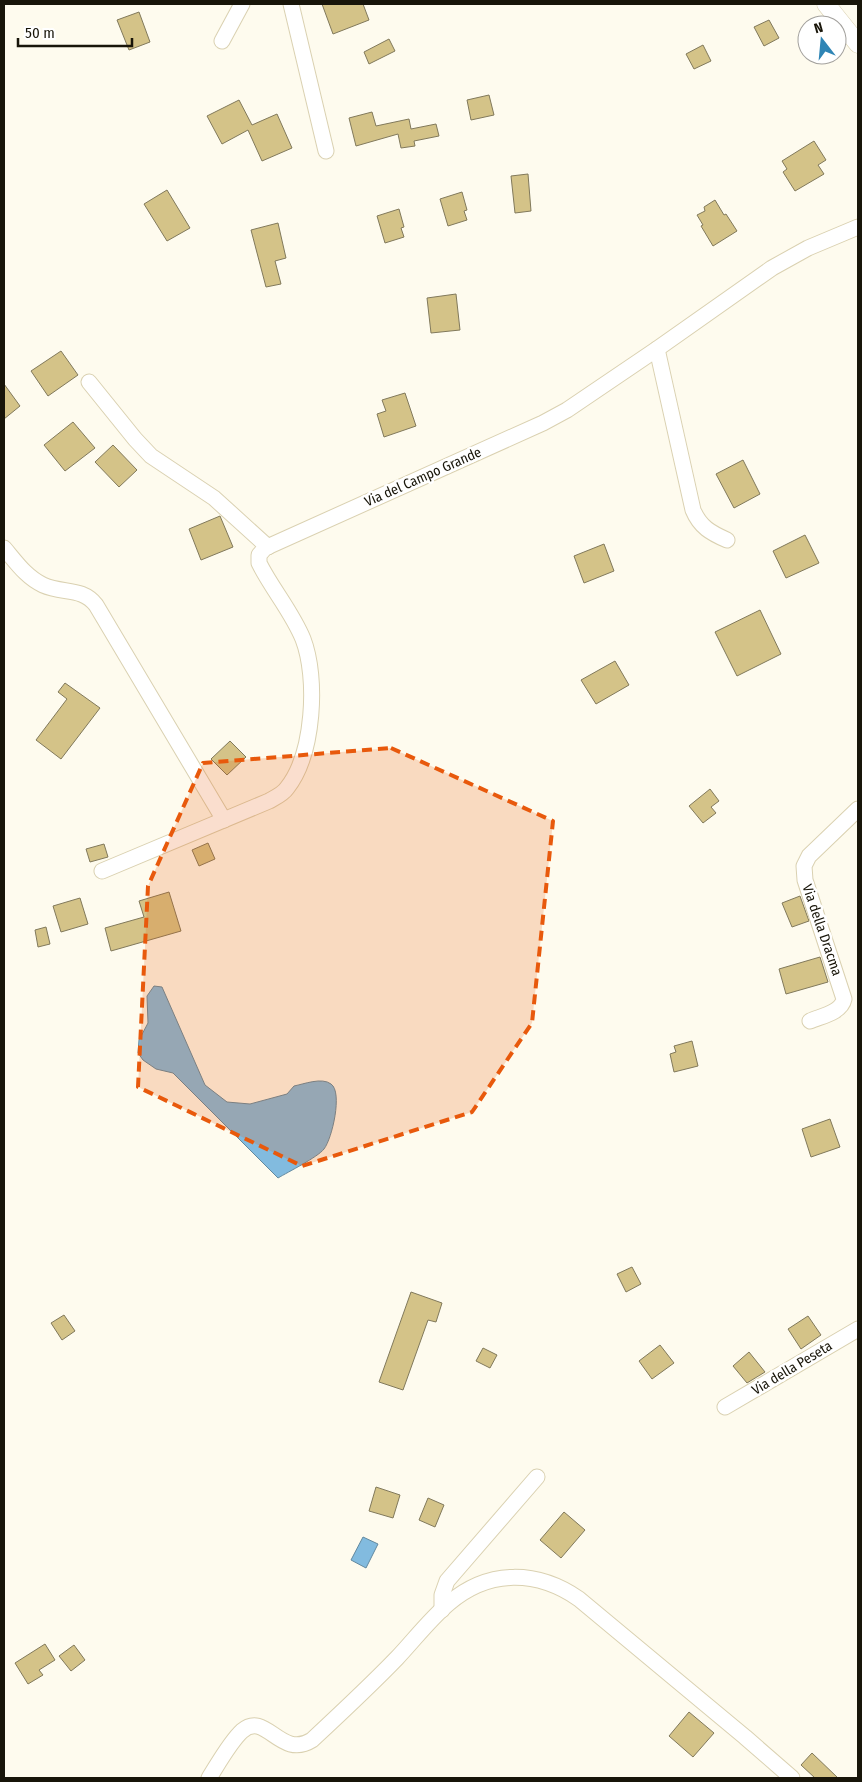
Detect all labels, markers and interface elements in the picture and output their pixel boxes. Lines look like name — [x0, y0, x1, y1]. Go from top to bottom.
scale bar — [18, 15, 131, 47]
north arrow — [797, 15, 847, 65]
text: N — [812, 19, 825, 37]
text: 50 m — [25, 24, 55, 42]
street label: Via del Campo Grande — [362, 444, 484, 510]
street label: Via della Dracma — [798, 882, 846, 978]
street label: Via della Peseta — [749, 1337, 835, 1399]

